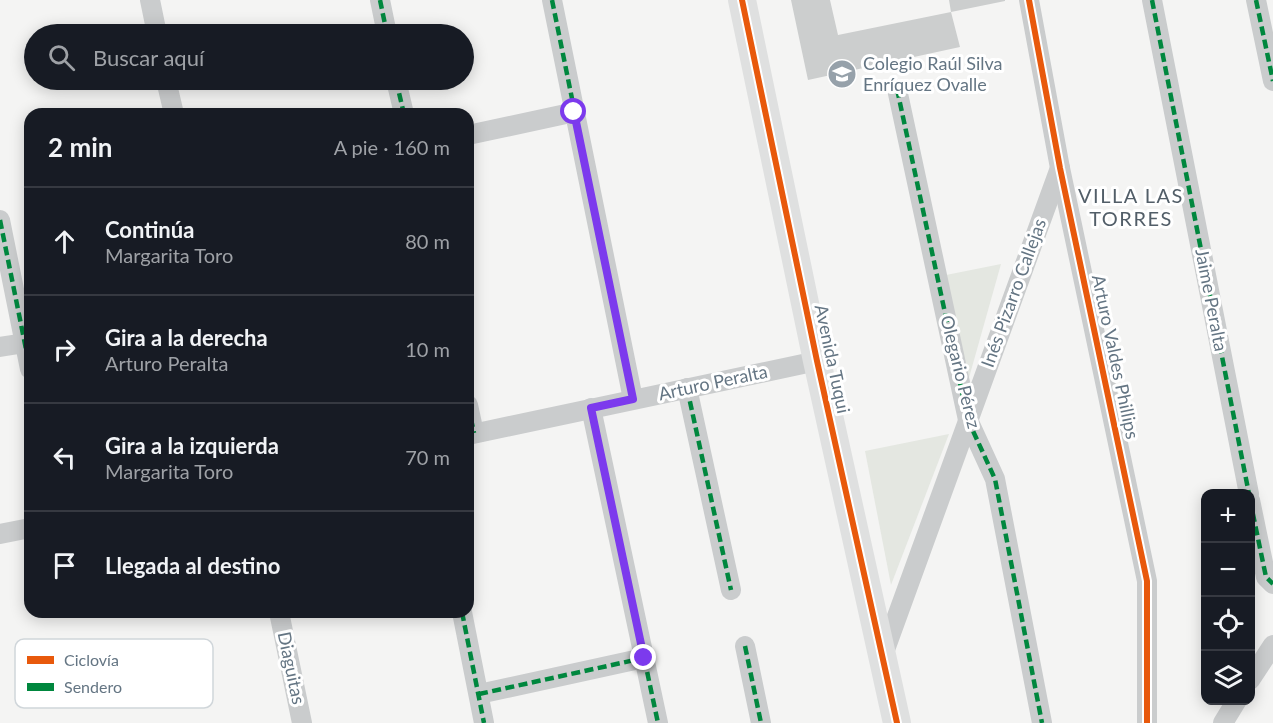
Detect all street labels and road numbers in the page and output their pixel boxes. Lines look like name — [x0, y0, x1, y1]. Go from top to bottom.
street label: Inés Pizarro Callejas — [976, 215, 1050, 370]
street label: Jaime Peralta — [1191, 247, 1233, 353]
street label: Arturo Valdes Phillips — [1088, 273, 1144, 441]
street label: Avenida Tuqui — [811, 302, 855, 415]
street label: Olegario Pérez — [936, 313, 986, 431]
street label: Arturo Peralta — [656, 360, 769, 404]
street label: Diaguitas — [274, 629, 310, 706]

